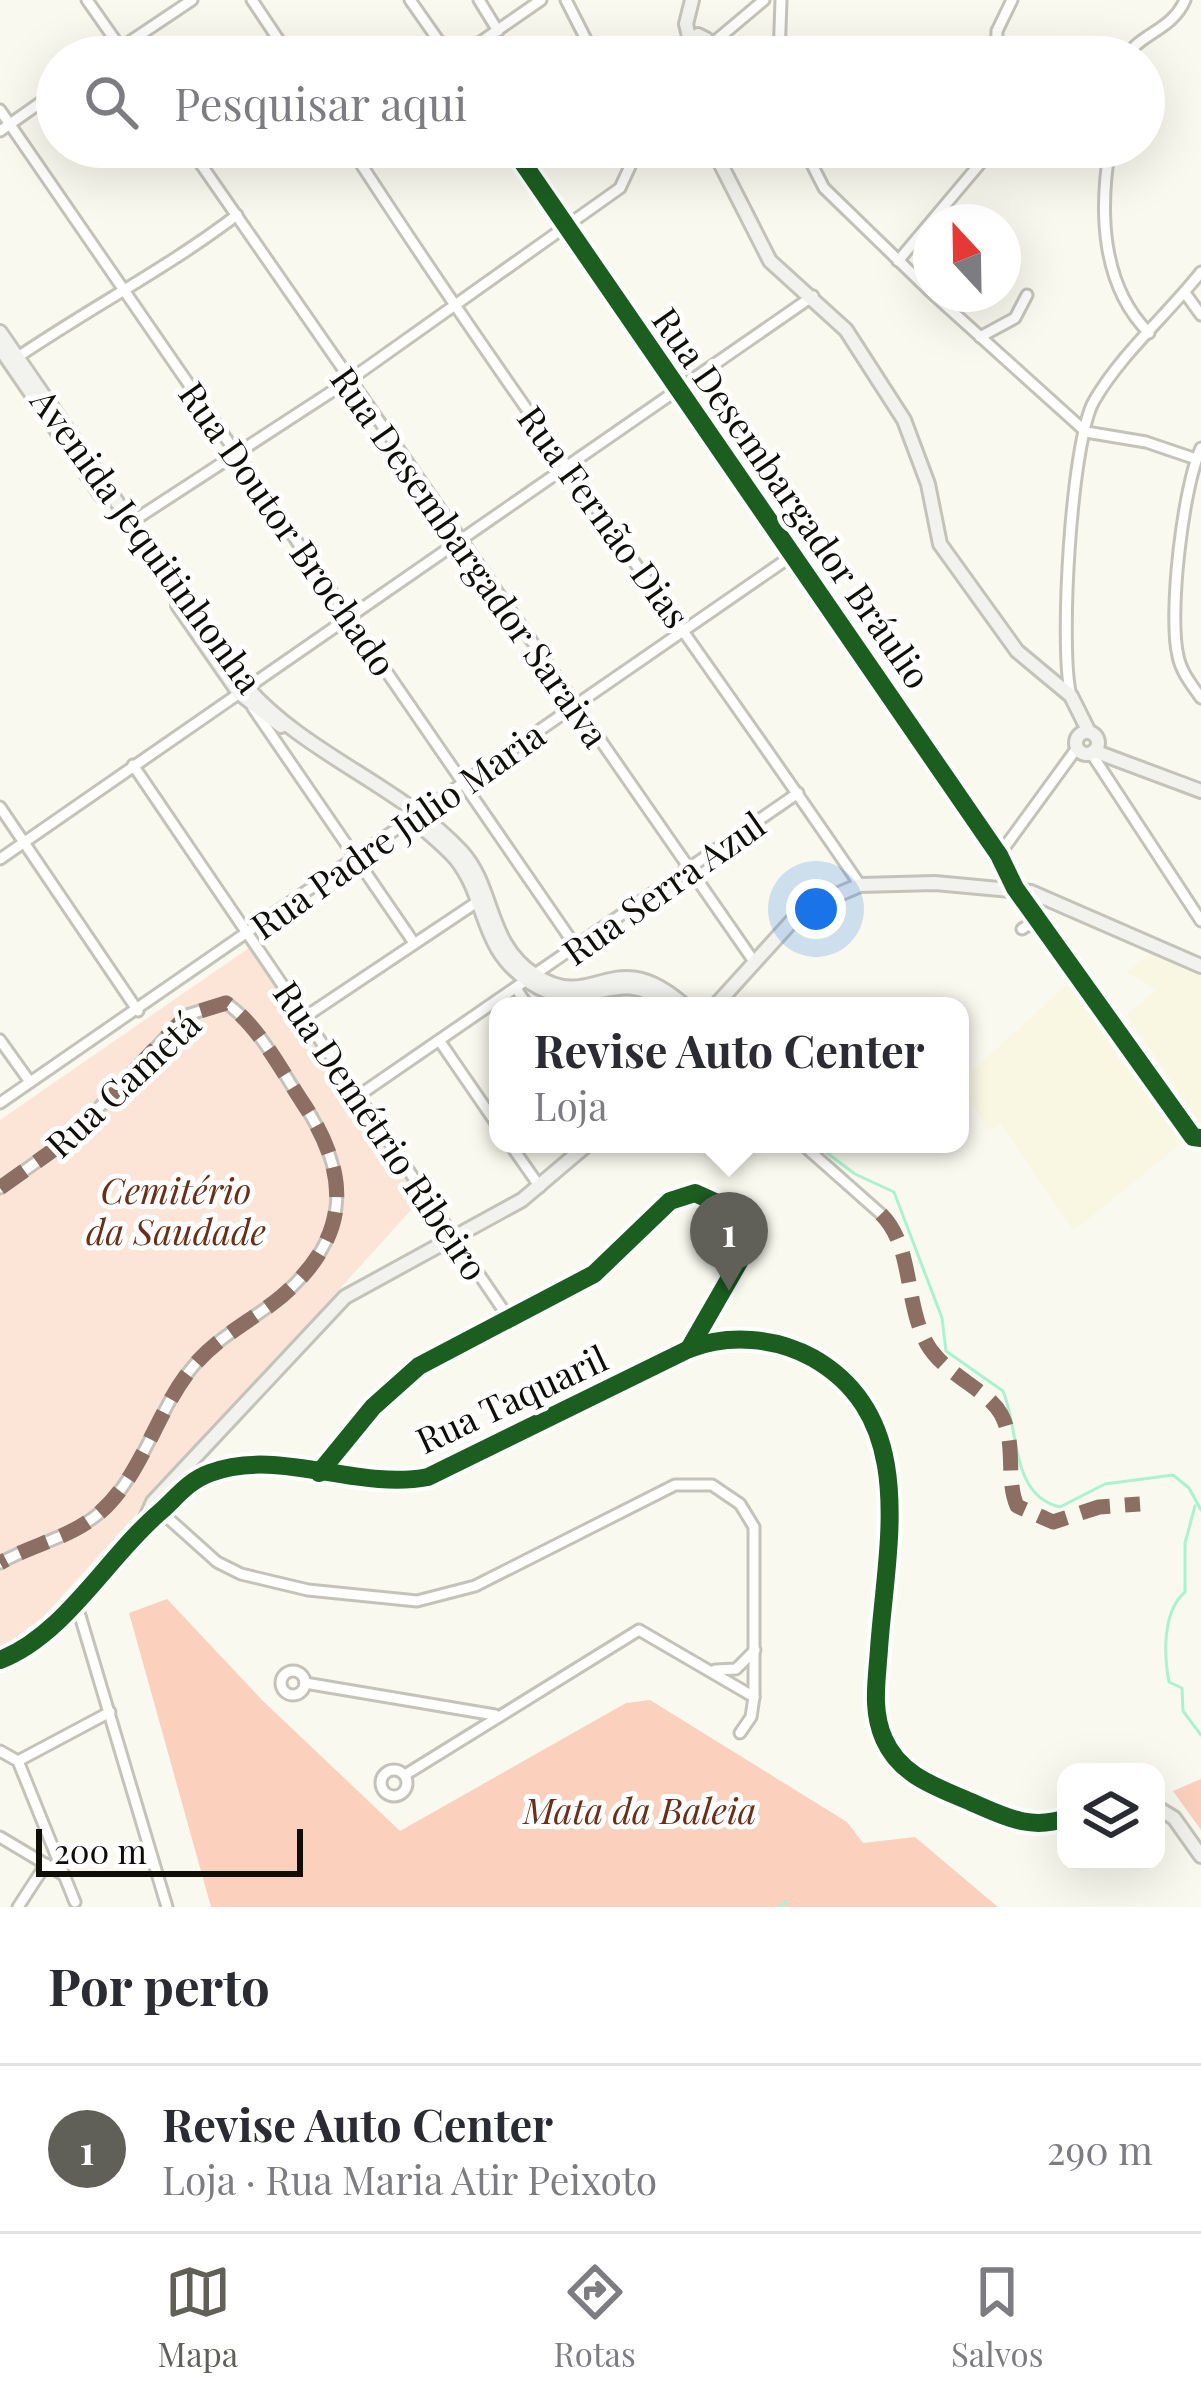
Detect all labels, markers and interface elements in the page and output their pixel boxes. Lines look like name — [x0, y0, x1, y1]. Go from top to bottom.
search box — [36, 36, 1165, 168]
icon: search — [78, 69, 144, 135]
text: Pesquisar aqui — [174, 72, 467, 132]
north arrow — [913, 204, 1021, 312]
street label: Rua Desembargador Bráulio — [643, 297, 943, 697]
street label: Rua Desembargador Saraiva — [321, 356, 621, 756]
street label: Rua Doutor Brochado — [169, 371, 409, 685]
street label: Avenida Jequitinhonha — [21, 377, 275, 702]
street label: Rua Fernão Dias — [508, 395, 702, 637]
street label: Rua Padre Júlio Maria — [241, 709, 553, 948]
street label: Rua Serra Azul — [552, 799, 774, 975]
your location — [786, 879, 846, 939]
street label: Rua Demétrio Ribeiro — [264, 971, 500, 1289]
popup — [489, 997, 969, 1153]
street label: Rua Cametá — [35, 999, 209, 1167]
text: Revise Auto Center — [533, 1019, 925, 1079]
text: Loja — [533, 1079, 608, 1131]
park label: Cemitério da Saudade — [86, 1165, 266, 1254]
pin: 1 — [690, 1192, 768, 1291]
street label: Rua Taquaril — [408, 1333, 614, 1463]
map controls — [1057, 1763, 1165, 1871]
button: layers — [1057, 1763, 1165, 1871]
park label: Mata da Baleia — [521, 1785, 757, 1833]
scale bar — [36, 1823, 303, 1876]
text: 200 m — [54, 1828, 147, 1872]
text: Por perto — [48, 1951, 270, 2019]
text: Revise Auto Center — [162, 2093, 553, 2153]
text: 1 — [80, 2123, 94, 2175]
text: 290 m — [1047, 2123, 1153, 2175]
text: Loja · Rua Maria Atir Peixoto — [162, 2153, 657, 2205]
tab: Mapa — [158, 2259, 238, 2375]
tab: Rotas — [553, 2259, 636, 2375]
tab: Salvos — [951, 2259, 1043, 2375]

